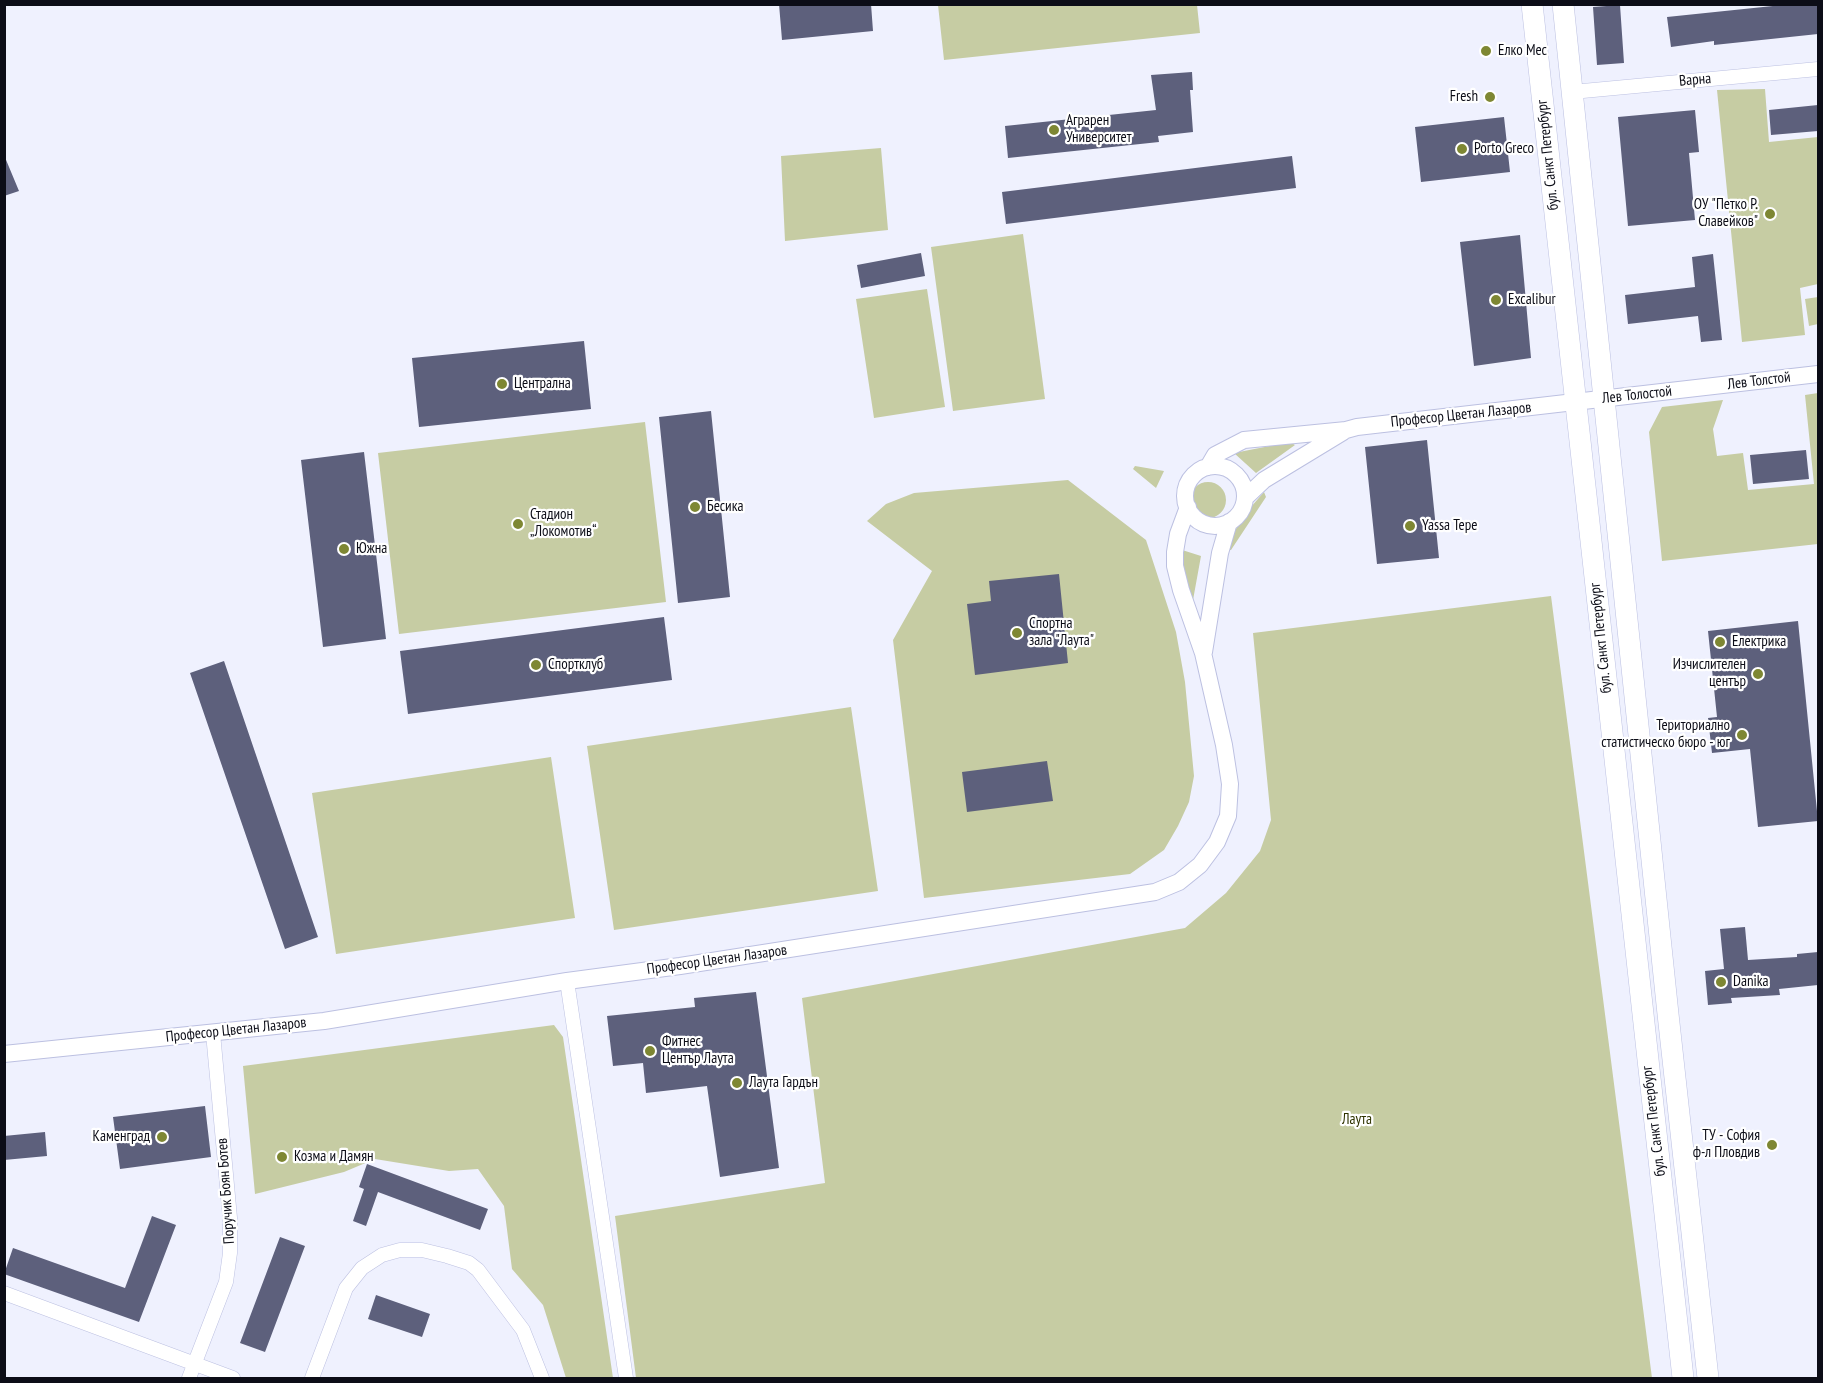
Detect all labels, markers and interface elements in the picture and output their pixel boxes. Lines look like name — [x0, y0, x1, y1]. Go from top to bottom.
place label: Елко Мес — [1498, 42, 1547, 60]
marker: Елко Мес — [1479, 44, 1493, 58]
street label: Варна — [1678, 70, 1712, 90]
place label: Fresh — [1450, 88, 1478, 106]
marker: Fresh — [1483, 90, 1497, 104]
street label: бул. Санкт Петербург — [1533, 99, 1563, 211]
place label: Аграрен Университет — [1066, 112, 1132, 147]
marker: Аграрен Университет — [1047, 123, 1061, 137]
place label: Porto Greco — [1474, 140, 1534, 158]
marker: Porto Greco — [1455, 142, 1469, 156]
place label: ОУ "Петко Р. Славейков" — [1694, 196, 1758, 231]
marker: ОУ "Петко Р. Славейков" — [1763, 207, 1777, 221]
place label: Excalibur — [1508, 291, 1556, 309]
marker: Excalibur — [1489, 293, 1503, 307]
street label: Лев Толстой — [1726, 368, 1792, 394]
place label: Централна — [514, 375, 571, 393]
marker: Централна — [495, 377, 509, 391]
street label: Лев Толостой — [1601, 382, 1673, 408]
street label: Професор Цветан Лазаров — [1390, 399, 1532, 431]
place label: Бесика — [707, 498, 743, 516]
marker: Бесика — [688, 500, 702, 514]
place label: Стадион „Локомотив“ — [530, 506, 596, 541]
marker: Стадион „Локомотив“ — [511, 517, 525, 531]
place label: Yassa Tepe — [1422, 517, 1477, 535]
marker: Yassa Tepe — [1403, 519, 1417, 533]
place label: Южна — [356, 540, 387, 558]
marker: Южна — [337, 542, 351, 556]
street label: бул. Санкт Петербург — [1586, 582, 1616, 694]
place label: Спортна зала "Лаута" — [1029, 615, 1094, 650]
marker: Спортна зала "Лаута" — [1010, 626, 1024, 640]
place label: Електрика — [1732, 633, 1786, 651]
marker: Електрика — [1713, 635, 1727, 649]
place label: Спортклуб — [548, 656, 603, 674]
place label: Изчислителен център — [1673, 656, 1746, 691]
marker: Спортклуб — [529, 658, 543, 672]
marker: Изчислителен център — [1751, 667, 1765, 681]
place label: Териториално статистическо бюро - юг — [1601, 717, 1730, 752]
marker: Териториално статистическо бюро - юг — [1735, 728, 1749, 742]
street label: Професор Цветан Лазаров — [646, 941, 788, 979]
place label: Danika — [1733, 973, 1769, 991]
marker: Danika — [1714, 975, 1728, 989]
street label: Професор Цветан Лазаров — [165, 1014, 307, 1046]
place label: Фитнес Център Лаута — [662, 1033, 734, 1068]
marker: Фитнес Център Лаута — [643, 1044, 657, 1058]
street label: бул. Санкт Петербург — [1638, 1065, 1670, 1177]
place label: Лаута Гардън — [749, 1074, 818, 1092]
marker: Лаута Гардън — [730, 1076, 744, 1090]
park label: Лаута — [1342, 1111, 1372, 1129]
place label: ТУ - София ф-л Пловдив — [1693, 1127, 1760, 1162]
place label: Каменград — [93, 1128, 150, 1146]
marker: Каменград — [155, 1130, 169, 1144]
street label: Поручик Боян Ботев — [213, 1137, 239, 1245]
marker: ТУ - София ф-л Пловдив — [1765, 1138, 1779, 1152]
place label: Козма и Дамян — [294, 1148, 373, 1166]
marker: Козма и Дамян — [275, 1150, 289, 1164]

